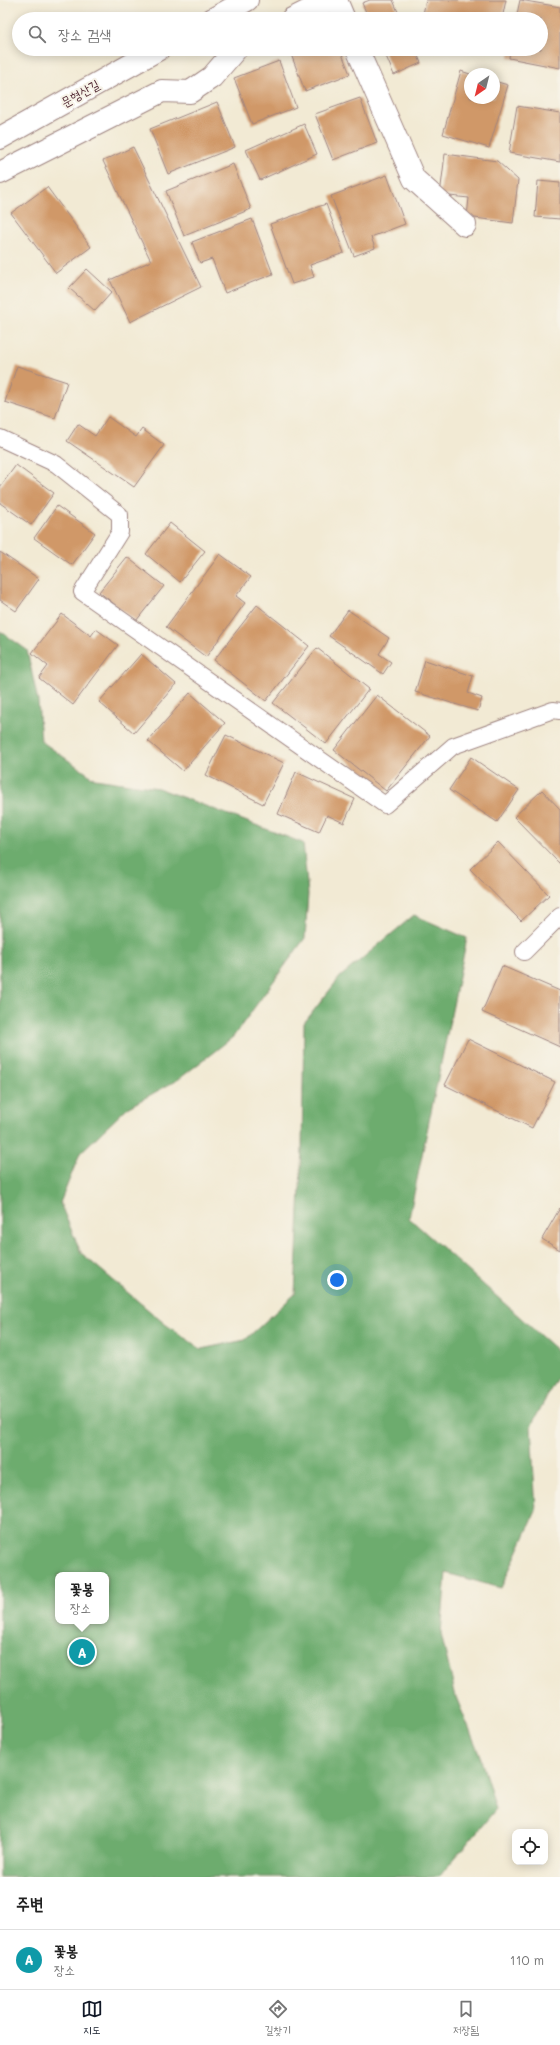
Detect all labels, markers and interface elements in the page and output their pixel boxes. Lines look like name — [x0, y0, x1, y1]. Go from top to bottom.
search box — [12, 12, 548, 56]
icon: search — [26, 23, 48, 45]
text: 장소 검색 — [58, 24, 111, 44]
north arrow — [464, 68, 500, 104]
street label: 문형산길 — [57, 75, 102, 110]
your location — [327, 1270, 347, 1290]
popup — [55, 1572, 109, 1624]
text: 꽃봉 — [70, 1578, 94, 1598]
text: 장소 — [70, 1599, 91, 1616]
pin: A — [69, 1637, 95, 1667]
map controls — [512, 1829, 548, 1865]
button: locate — [512, 1829, 548, 1865]
text: 주변 — [16, 1892, 43, 1914]
text: 꽃봉 — [54, 1940, 78, 1960]
text: A — [24, 1951, 34, 1968]
text: 110 m — [510, 1951, 544, 1968]
text: 장소 — [54, 1961, 75, 1978]
tab: 지도 — [81, 1998, 103, 2038]
tab: 길찾기 — [264, 1998, 291, 2038]
tab: 저장됨 — [453, 1998, 479, 2038]

